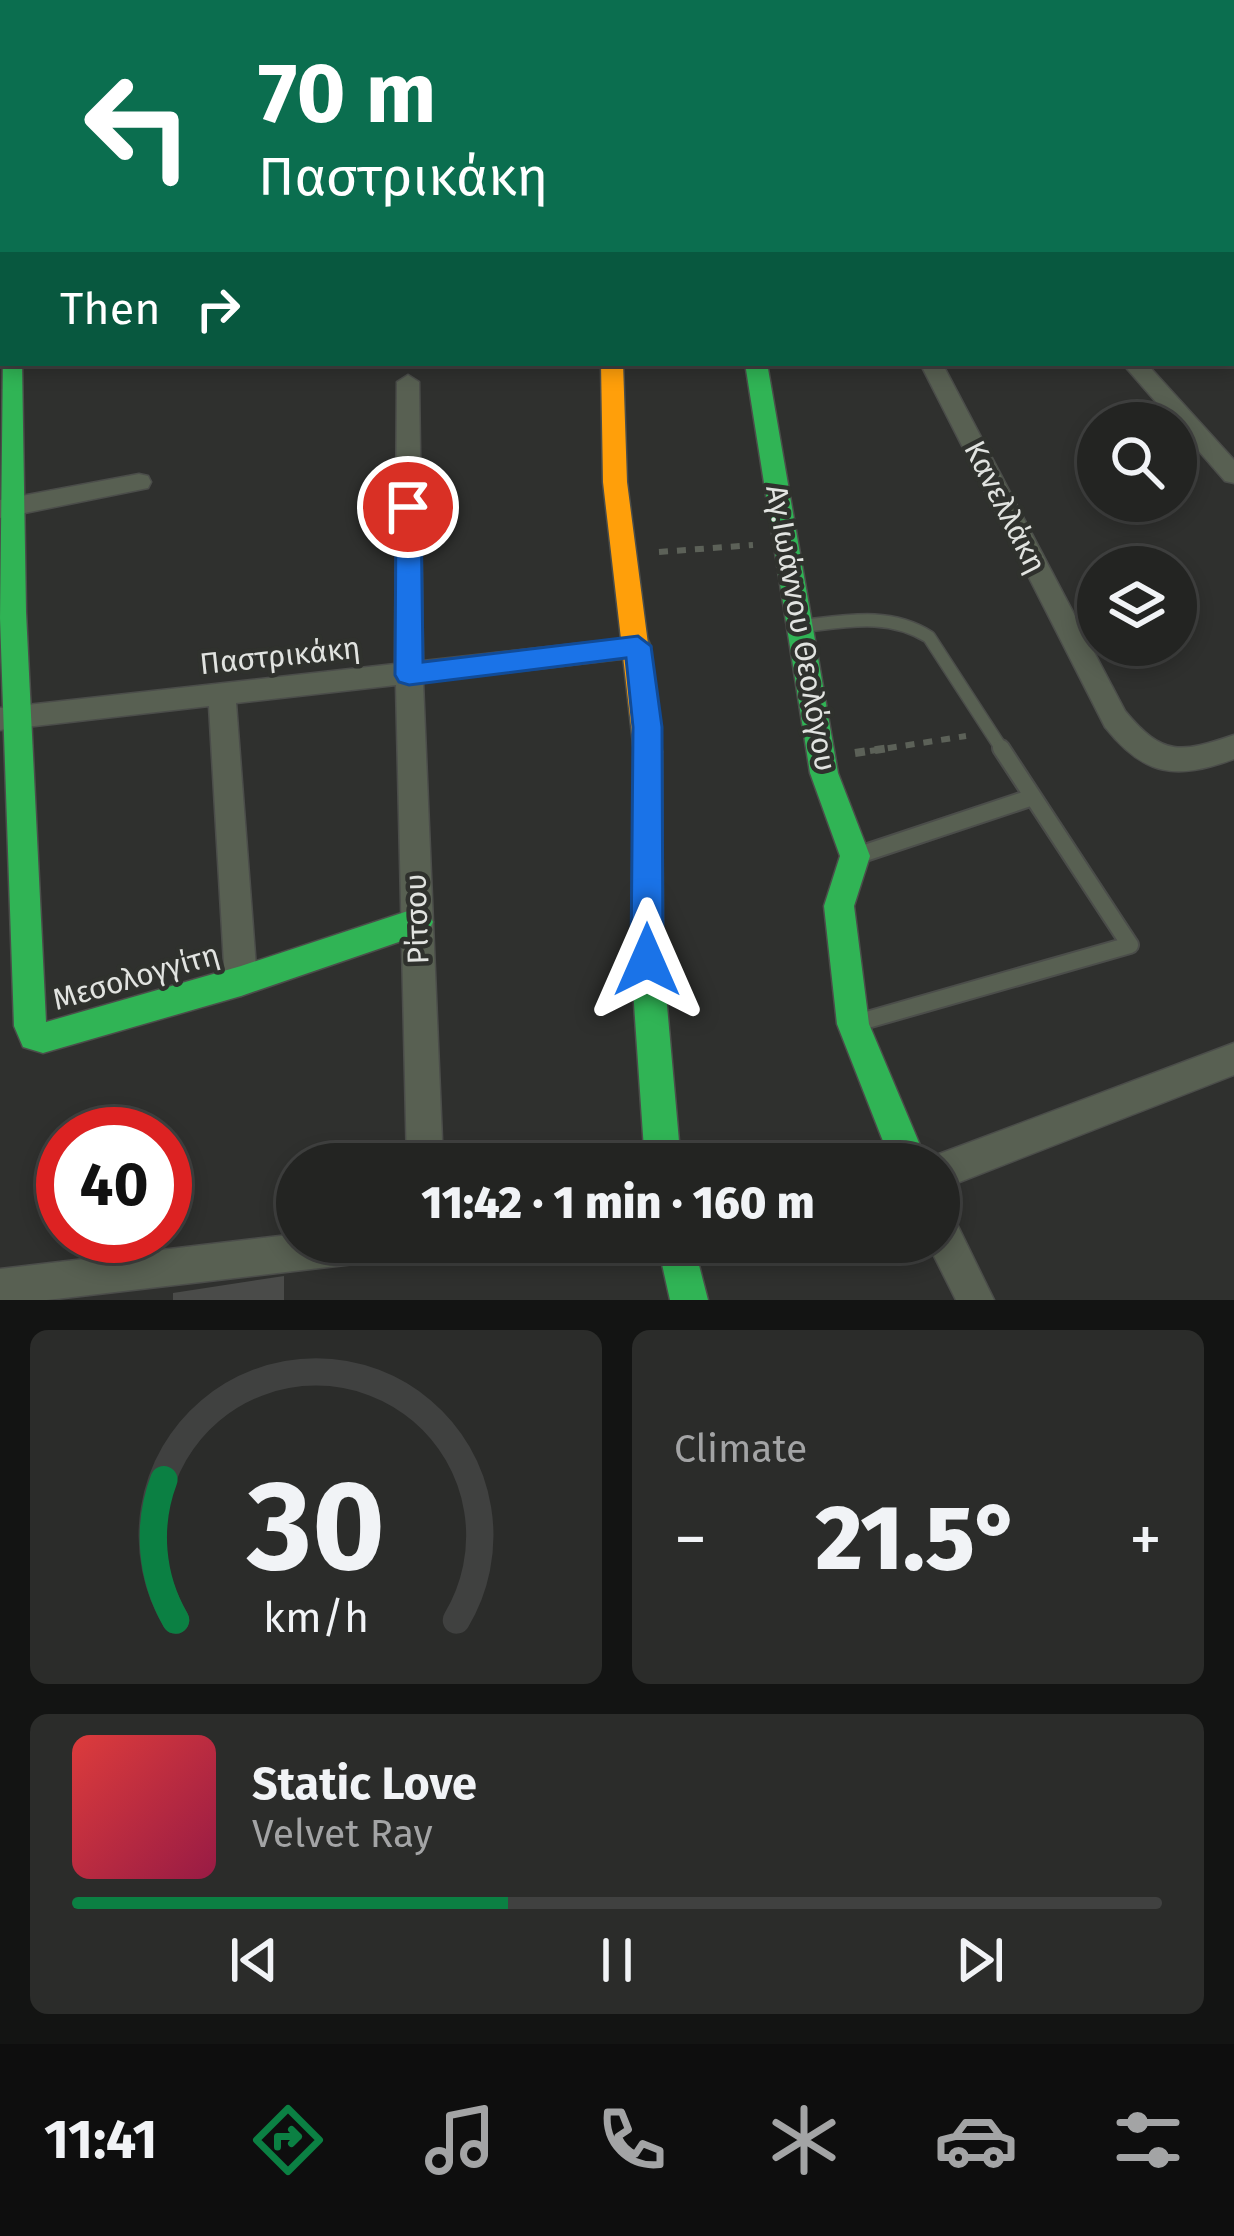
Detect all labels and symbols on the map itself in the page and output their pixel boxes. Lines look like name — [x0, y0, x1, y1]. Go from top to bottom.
street label: Κανελλάκη — [956, 435, 1054, 579]
pin — [357, 456, 459, 558]
street label: Αγ.Ιωάννου Θεολόγου — [758, 482, 844, 774]
street label: Παστρικάκη — [198, 630, 362, 682]
street label: Ρίτσου — [397, 873, 437, 965]
position arrow — [584, 897, 710, 1023]
street label: Μεσολογγίτη — [49, 936, 223, 1018]
speed limit sign: 40 — [36, 1107, 192, 1263]

